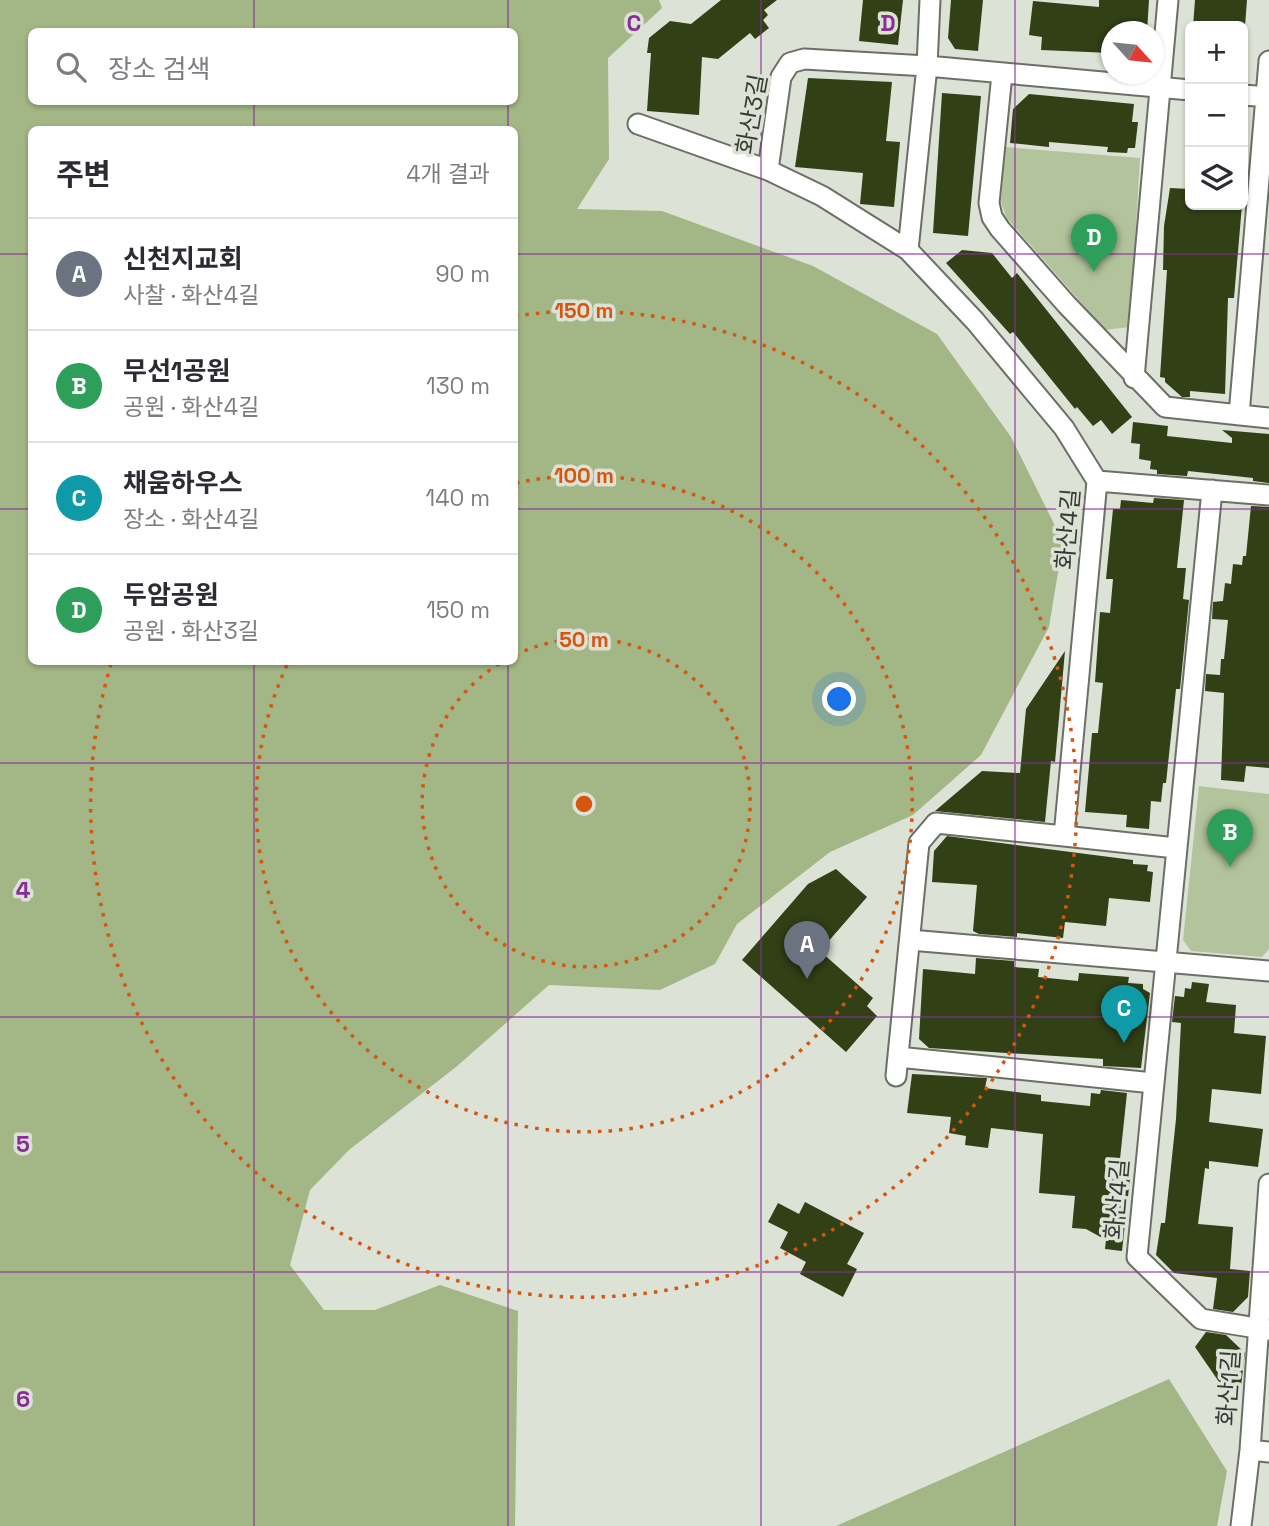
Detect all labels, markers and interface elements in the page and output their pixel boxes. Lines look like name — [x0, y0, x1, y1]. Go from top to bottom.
text: C — [627, 8, 641, 38]
text: D — [880, 8, 896, 38]
north arrow — [1101, 21, 1164, 84]
map controls — [1185, 21, 1248, 210]
button: + — [1185, 21, 1248, 84]
search box — [28, 28, 518, 105]
icon: search — [52, 48, 90, 86]
text: 장소 검색 — [108, 52, 210, 86]
street label: 화산3길 — [729, 71, 774, 156]
button: − — [1185, 84, 1248, 147]
button: layers — [1185, 147, 1248, 210]
text: 주변 — [56, 155, 111, 194]
text: 4개 결과 — [406, 159, 490, 189]
pin: D — [1071, 214, 1117, 272]
text: 신천지교회 — [123, 242, 243, 276]
text: A — [72, 259, 86, 289]
text: 90 m — [435, 259, 490, 289]
text: 사찰 · 화산4길 — [123, 280, 259, 310]
text: 150 m — [555, 297, 613, 324]
text: 무선1공원 — [123, 354, 230, 388]
text: B — [71, 371, 87, 401]
text: 130 m — [426, 371, 490, 401]
text: 공원 · 화산4길 — [123, 392, 259, 422]
text: 100 m — [554, 462, 614, 489]
text: 채움하우스 — [123, 466, 243, 500]
text: C — [72, 483, 86, 513]
text: 140 m — [426, 483, 490, 513]
street label: 화산4길 — [1049, 487, 1086, 571]
text: 장소 · 화산4길 — [123, 504, 259, 534]
text: 두암공원 — [123, 578, 219, 612]
text: D — [71, 595, 87, 625]
text: 150 m — [426, 595, 490, 625]
text: 공원 · 화산3길 — [123, 616, 259, 646]
text: 50 m — [559, 626, 609, 653]
your location — [822, 682, 856, 716]
centre of rings — [572, 792, 596, 816]
pin: B — [1207, 809, 1253, 867]
text: 4 — [16, 875, 31, 905]
pin: A — [784, 921, 830, 979]
pin: C — [1101, 985, 1147, 1043]
text: 5 — [16, 1129, 30, 1159]
street label: 화산4길 — [1098, 1157, 1135, 1241]
street label: 화산1길 — [1210, 1349, 1247, 1427]
text: 6 — [16, 1384, 30, 1414]

